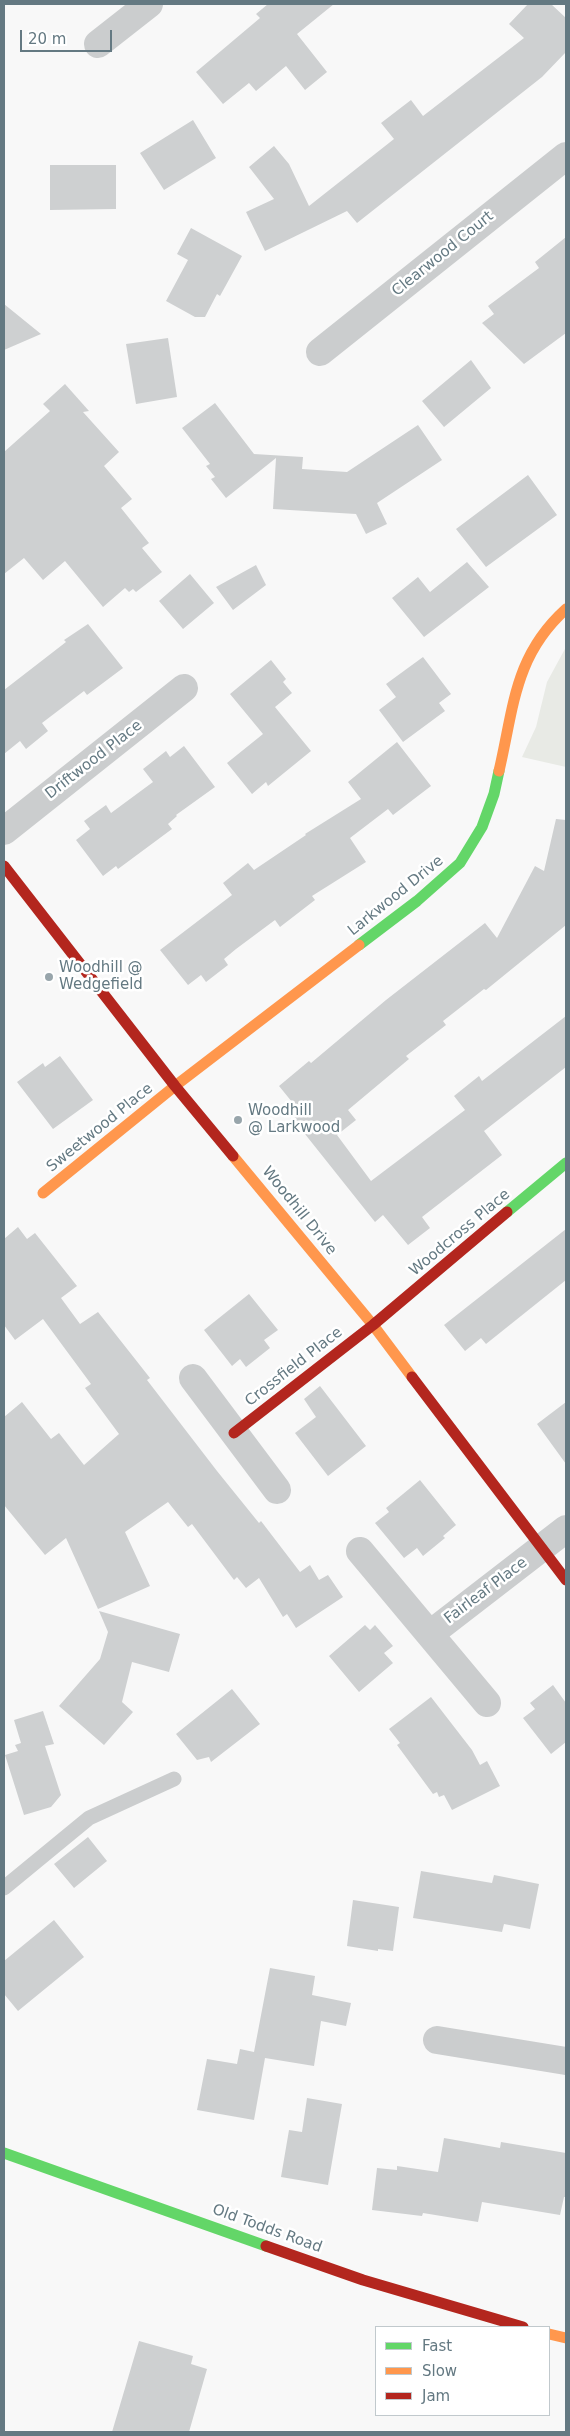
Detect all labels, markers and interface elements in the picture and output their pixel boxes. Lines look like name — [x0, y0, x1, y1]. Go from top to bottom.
scale bar — [22, 20, 115, 52]
text: 20 m — [28, 30, 66, 48]
street label: Clearwood Court — [389, 208, 497, 300]
street label: Driftwood Place — [42, 717, 146, 803]
street label: Larkwood Drive — [345, 852, 447, 940]
place label: Woodhill @ Wedgefield — [59, 959, 143, 994]
marker: Woodhill @ Wedgefield — [43, 971, 55, 983]
street label: Sweetwood Place — [43, 1080, 157, 1176]
place label: Woodhill @ Larkwood — [248, 1102, 340, 1137]
marker: Woodhill @ Larkwood — [232, 1114, 244, 1126]
street label: Woodhill Drive — [258, 1163, 340, 1259]
street label: Woodcross Place — [406, 1186, 514, 1280]
street label: Crossfield Place — [242, 1324, 346, 1410]
street label: Fairleaf Place — [441, 1554, 531, 1628]
street label: Old Todds Road — [210, 2201, 324, 2257]
legend — [375, 2326, 550, 2416]
text: Fast — [422, 2337, 452, 2355]
text: Slow — [422, 2362, 457, 2380]
text: Jam — [422, 2387, 450, 2405]

